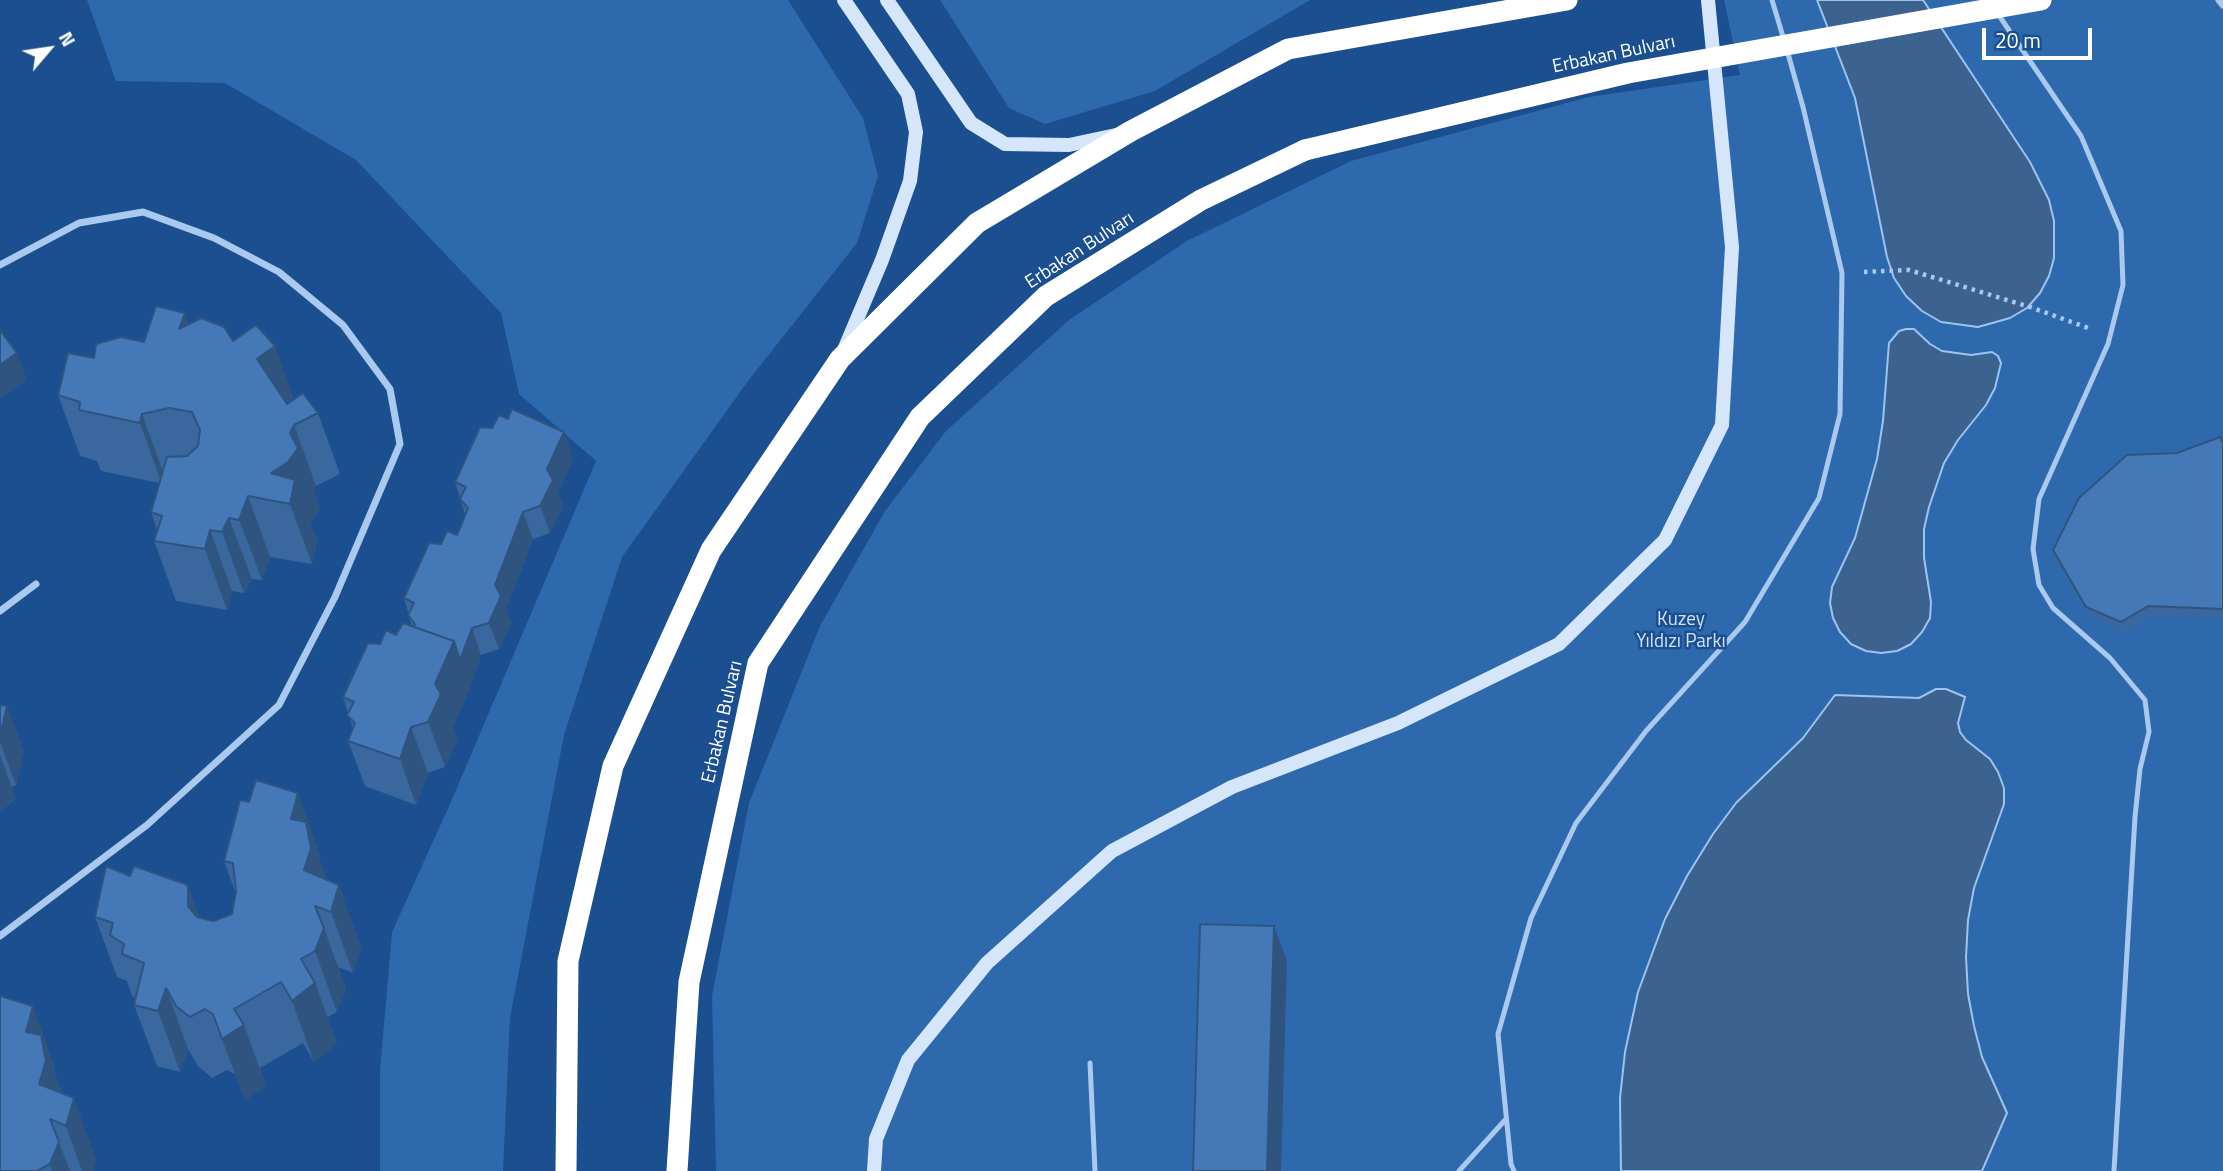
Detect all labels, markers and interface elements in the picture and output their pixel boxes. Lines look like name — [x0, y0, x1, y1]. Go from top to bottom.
north arrow — [14, 14, 84, 84]
scale bar — [1985, 14, 2095, 58]
text: 20 m — [1995, 24, 2041, 56]
text: N — [52, 26, 84, 51]
street label: Erbakan Bulvarı — [1551, 31, 1677, 79]
street label: Erbakan Bulvarı — [1021, 207, 1139, 295]
park label: Kuzey Yıldızı Parkı — [1636, 609, 1726, 653]
street label: Erbakan Bulvarı — [698, 659, 748, 785]

